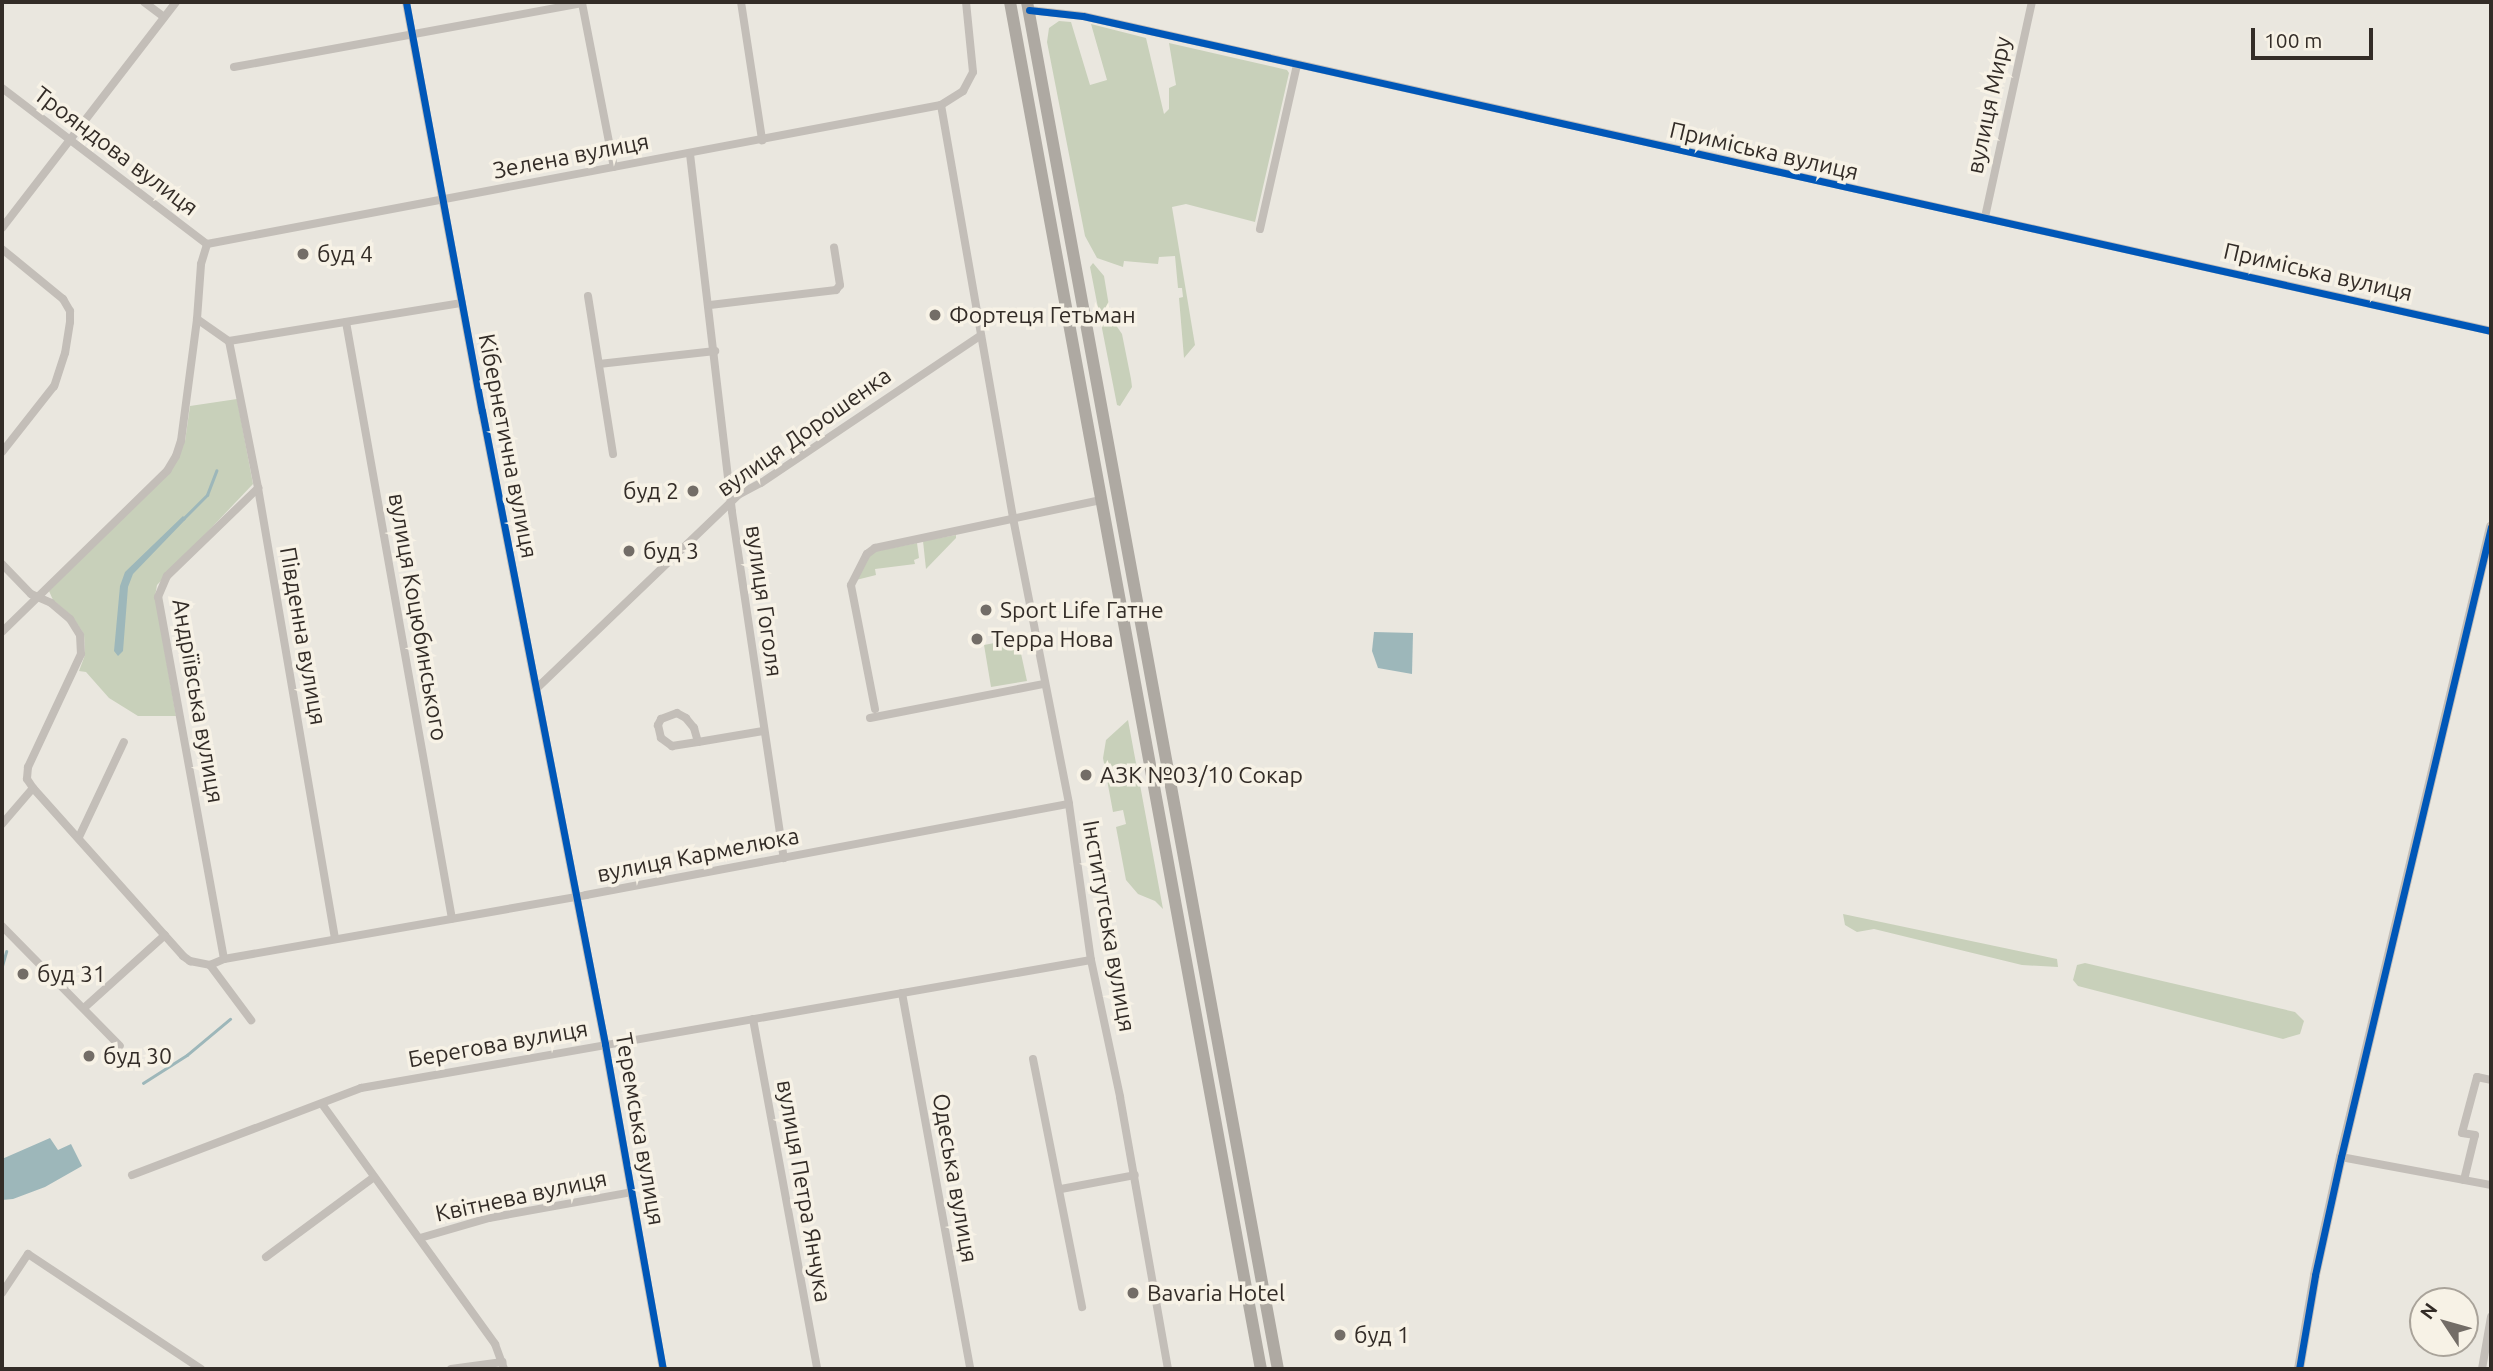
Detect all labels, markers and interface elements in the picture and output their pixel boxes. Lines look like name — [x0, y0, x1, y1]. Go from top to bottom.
scale bar — [2255, 14, 2378, 58]
text: 100 m — [2264, 28, 2322, 52]
street label: вулиця Миру — [1961, 34, 2017, 176]
street label: Трояндова вулиця — [29, 80, 203, 222]
street label: Приміська вулиця — [1667, 116, 1861, 186]
street label: Зелена вулиця — [491, 127, 651, 185]
street label: Приміська вулиця — [2221, 237, 2415, 307]
place label: буд 4 — [317, 240, 373, 268]
marker: буд 4 — [295, 246, 311, 262]
place label: Фортеця Гетьман — [949, 301, 1136, 329]
marker: Фортеця Гетьман — [927, 307, 943, 323]
street label: Кібернетична вулиця — [473, 331, 543, 561]
street label: вулиця Дорошенка — [712, 362, 896, 502]
place label: буд 2 — [623, 477, 679, 505]
marker: буд 2 — [685, 483, 701, 499]
street label: вулиця Коцюбинського — [383, 491, 453, 743]
street label: вулиця Гоголя — [740, 524, 788, 678]
place label: буд 3 — [643, 537, 699, 565]
marker: буд 3 — [621, 543, 637, 559]
street label: Південна вулиця — [274, 545, 332, 727]
place label: Sport Life Гатне — [1000, 596, 1164, 624]
street label: Андріївська вулиця — [166, 597, 230, 805]
marker: Sport Life Гатне — [978, 602, 994, 618]
place label: Терра Нова — [991, 625, 1113, 653]
marker: Терра Нова — [969, 631, 985, 647]
place label: АЗК №03/10 Сокар — [1100, 761, 1303, 789]
marker: АЗК №03/10 Сокар — [1078, 767, 1094, 783]
street label: Інститутська вулиця — [1077, 818, 1141, 1034]
street label: вулиця Кармелюка — [595, 822, 801, 888]
place label: буд 31 — [37, 960, 106, 988]
marker: буд 31 — [15, 966, 31, 982]
street label: Берегова вулиця — [406, 1015, 590, 1073]
street label: Теремська вулиця — [609, 1031, 671, 1227]
place label: буд 30 — [103, 1042, 172, 1070]
marker: буд 30 — [81, 1048, 97, 1064]
street label: вулиця Петра Янчука — [771, 1078, 837, 1304]
street label: Одеська вулиця — [927, 1091, 983, 1265]
street label: Квітнева вулиця — [433, 1164, 609, 1228]
place label: Bavaria Hotel — [1147, 1279, 1285, 1307]
marker: Bavaria Hotel — [1125, 1285, 1141, 1301]
north arrow — [2409, 1287, 2479, 1357]
text: N — [2416, 1299, 2442, 1323]
place label: буд 1 — [1354, 1321, 1410, 1349]
marker: буд 1 — [1332, 1327, 1348, 1343]

